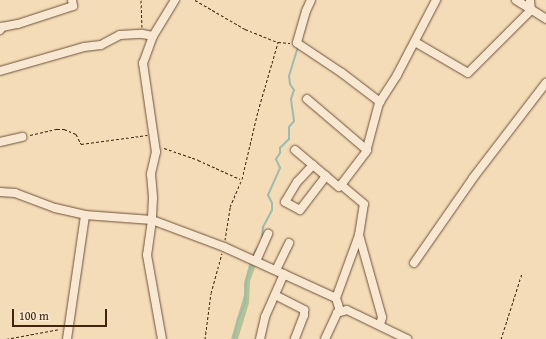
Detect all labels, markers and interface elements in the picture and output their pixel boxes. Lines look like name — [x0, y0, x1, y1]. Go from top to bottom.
scale bar — [14, 301, 109, 327]
text: 100 m — [19, 307, 49, 324]

